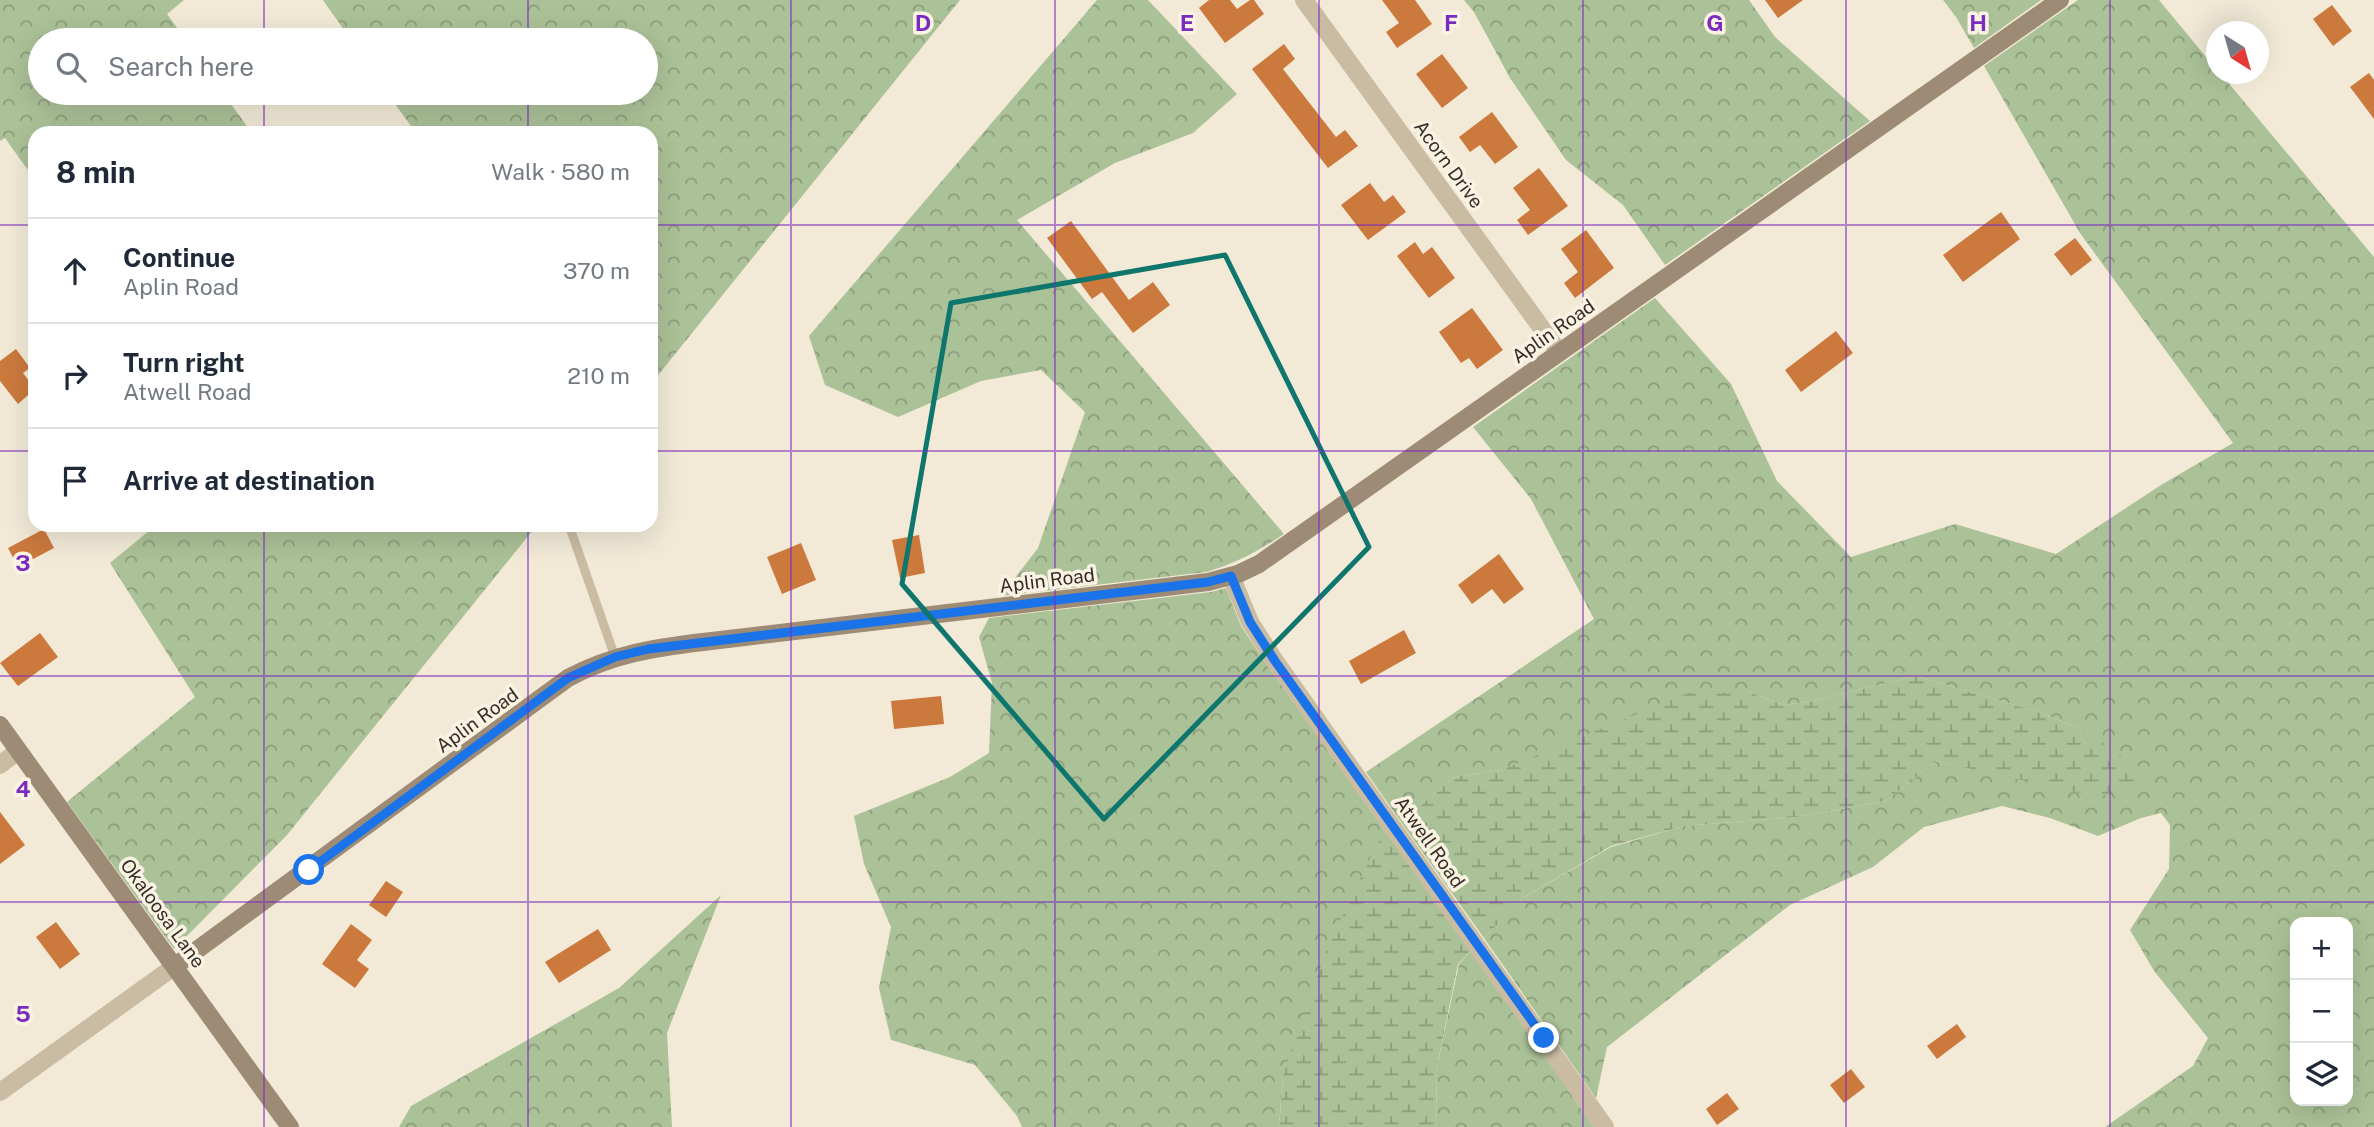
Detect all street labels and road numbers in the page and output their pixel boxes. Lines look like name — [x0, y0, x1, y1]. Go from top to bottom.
street label: Acorn Drive — [1410, 116, 1488, 212]
street label: Aplin Road — [1507, 294, 1599, 368]
street label: Aplin Road — [998, 563, 1096, 597]
street label: Aplin Road — [432, 683, 522, 757]
street label: Atwell Road — [1391, 792, 1469, 892]
street label: Okaloosa Lane — [116, 854, 210, 972]

